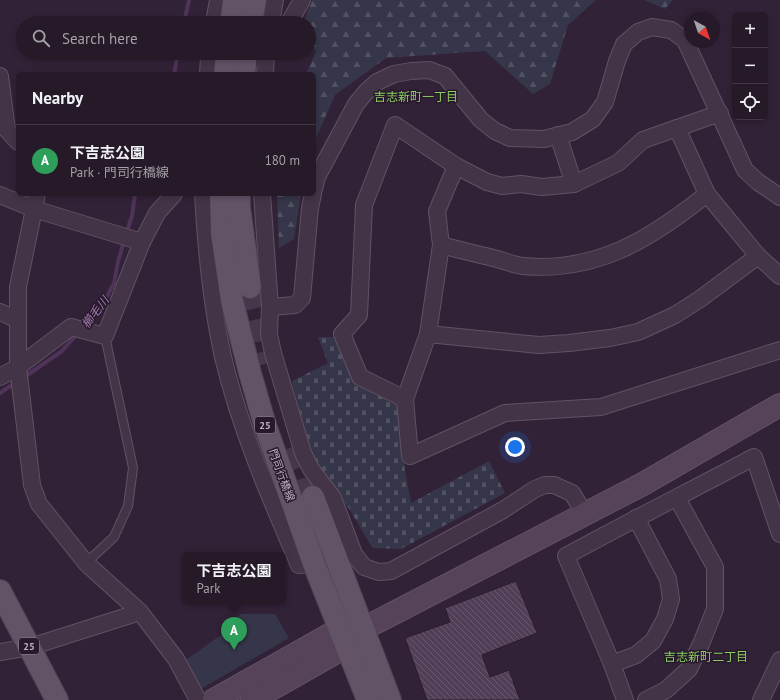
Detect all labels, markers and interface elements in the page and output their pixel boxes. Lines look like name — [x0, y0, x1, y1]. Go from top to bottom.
north arrow — [684, 12, 720, 48]
map controls — [732, 12, 768, 120]
button: + — [732, 12, 768, 48]
search box — [16, 16, 316, 60]
icon: search — [30, 27, 52, 49]
text: Search here — [62, 29, 138, 48]
button: − — [732, 48, 768, 84]
button: locate — [732, 84, 768, 120]
text: Nearby — [32, 87, 83, 109]
district label: 吉志新町一丁目 — [374, 89, 458, 104]
text: 下吉志公園 — [70, 143, 145, 162]
text: A — [41, 152, 49, 169]
text: 180 m — [265, 152, 300, 169]
text: Park · 門司行橋線 — [70, 164, 169, 181]
water label: 櫛毛川 — [78, 292, 113, 331]
road number: 25 — [255, 417, 275, 433]
your location — [505, 437, 525, 457]
street label: 門司行橋線 — [266, 447, 298, 503]
popup — [182, 552, 286, 604]
text: 下吉志公園 — [196, 561, 272, 580]
text: Park — [196, 580, 220, 597]
pin: A — [221, 617, 247, 650]
road number: 25 — [19, 638, 39, 654]
district label: 吉志新町二丁目 — [664, 649, 748, 664]

